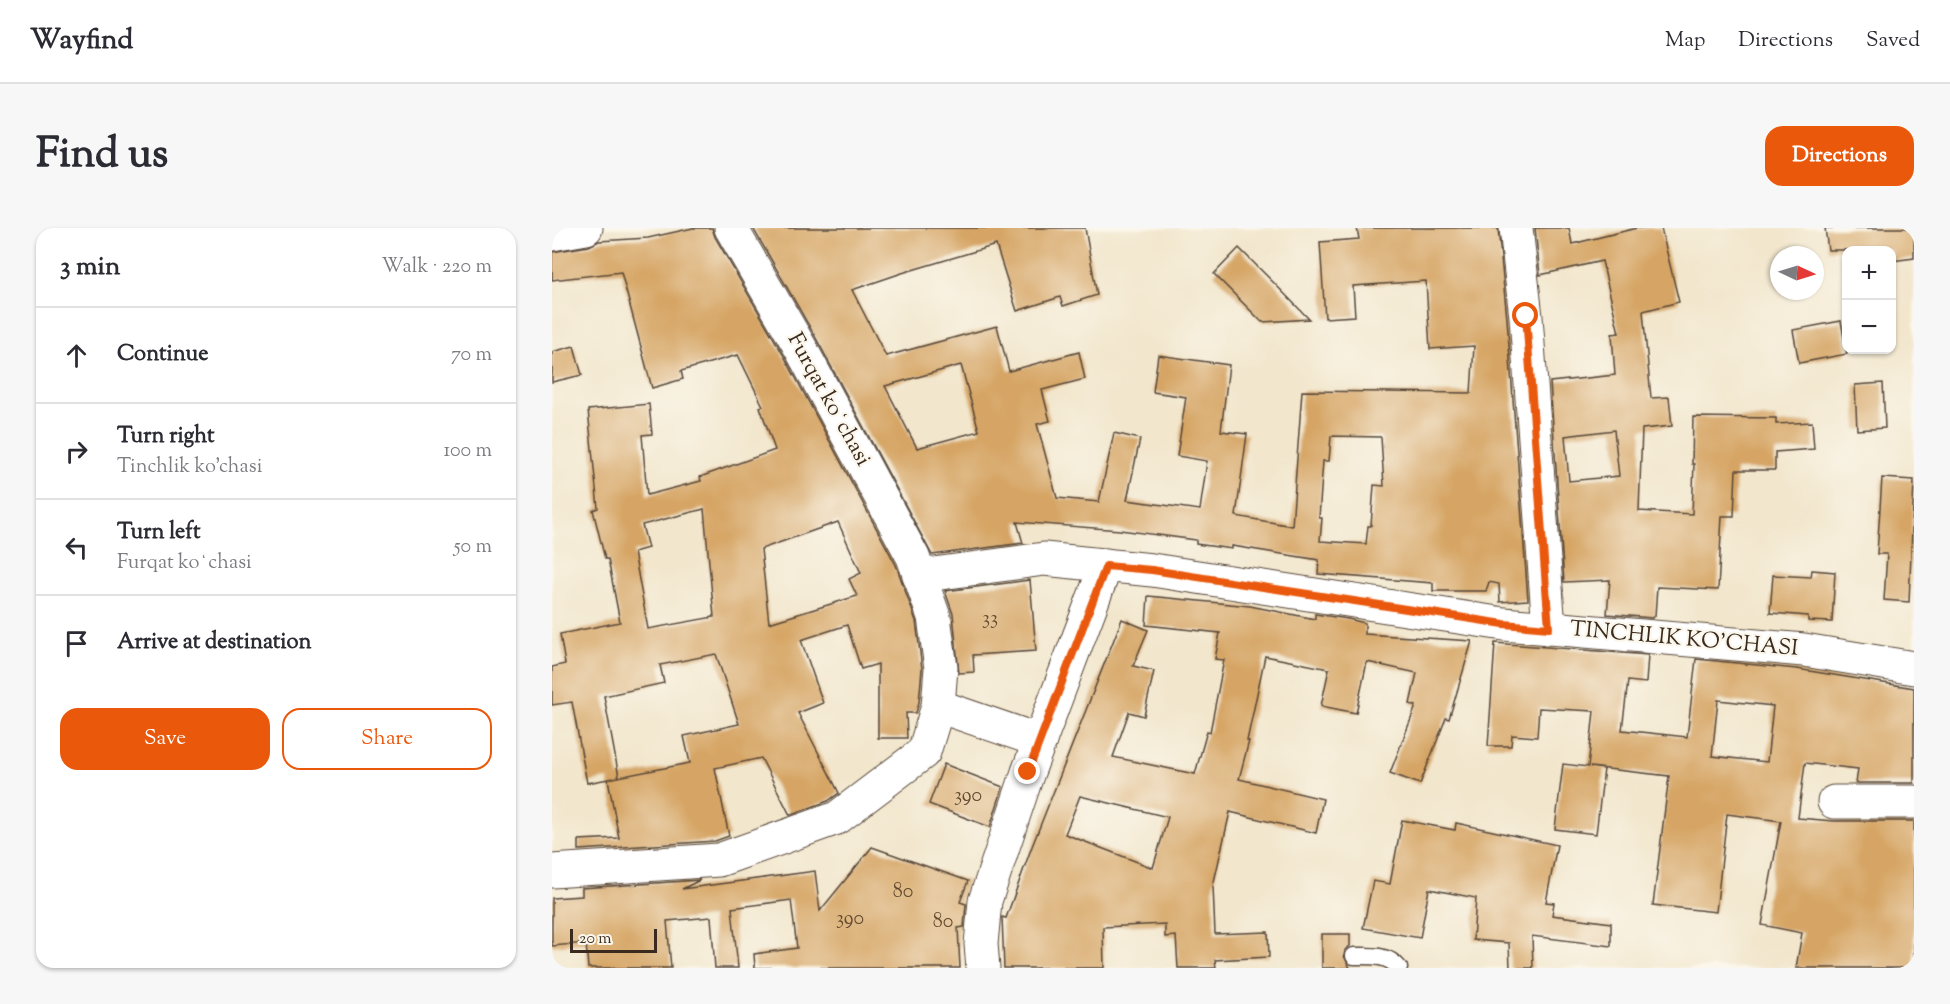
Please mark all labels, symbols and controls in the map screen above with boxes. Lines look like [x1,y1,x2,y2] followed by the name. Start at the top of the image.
[30,21,133,61] text: Wayfind
[1665,26,1705,56] text: Map
[1738,26,1833,56] text: Directions
[1866,26,1920,56] text: Saved
[36,126,168,186] text: Find us
[1765,126,1914,186] button: Directions
[1770,246,1824,300] north arrow
[1842,246,1896,354] map controls
[1842,246,1896,300] button: +
[60,249,120,286] text: 3 min
[381,253,492,282] text: Walk · 220 m
[1842,300,1896,354] button: −
[1512,302,1538,328] route start
[778,327,878,473] street label: Furqat koʻchasi
[60,339,93,372] icon: ahead
[117,339,208,371] text: Continue
[451,341,492,370] text: 70 m
[117,421,214,453] text: Turn right
[60,435,93,468] icon: right
[443,437,492,466] text: 100 m
[117,453,262,482] text: Tinchlik ko'chasi
[117,517,200,549] text: Turn left
[60,531,93,564] icon: left
[454,533,492,562] text: 50 m
[117,549,252,578] text: Furqat koʻchasi
[982,605,998,634] house number: 33
[1569,614,1799,666] street label: TINCHLIK KO'CHASI
[60,627,93,660] icon: arrive
[117,627,312,659] text: Arrive at destination
[60,708,270,770] button: Save
[282,708,492,770] button: Share
[1014,758,1040,784] route end
[954,782,982,811] house number: 390
[893,878,913,907] house number: 80
[836,905,864,934] house number: 390
[933,908,953,937] house number: 80
[570,926,657,954] scale bar
[579,928,612,951] text: 20 m

